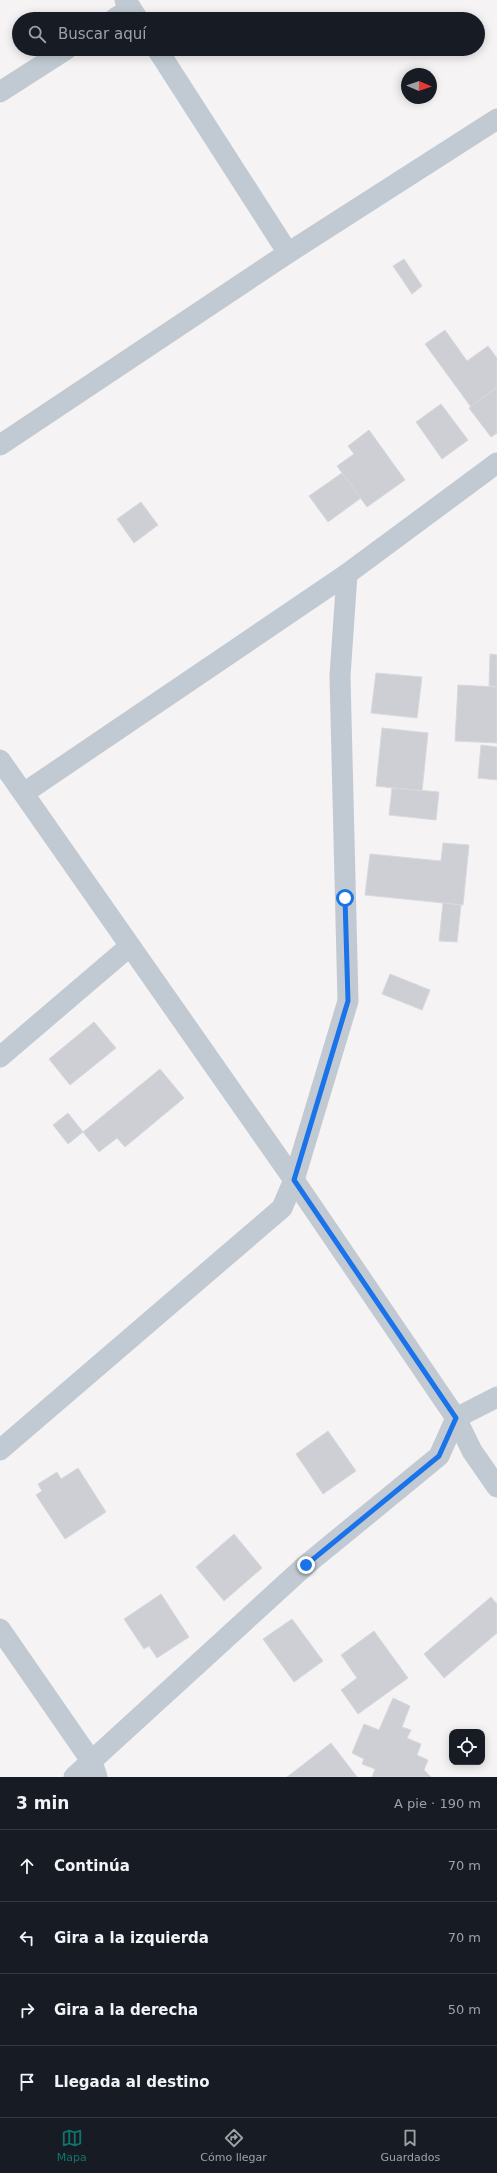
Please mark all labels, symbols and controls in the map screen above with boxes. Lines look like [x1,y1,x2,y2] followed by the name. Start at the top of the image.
[12,12,485,56] search box
[26,23,48,45] icon: search
[58,25,146,43] text: Buscar aquí
[401,68,437,104] north arrow
[336,889,354,907] route start
[297,1556,315,1574] route end
[449,1729,485,1765] map controls
[449,1729,485,1765] button: locate
[16,1793,69,1813] text: 3 min
[394,1796,481,1811] text: A pie · 190 m
[16,1855,38,1877] icon: ahead
[54,1857,130,1875] text: Continúa
[448,1858,481,1873] text: 70 m
[16,1927,38,1949] icon: left
[54,1929,209,1947] text: Gira a la izquierda
[448,1930,481,1945] text: 70 m
[16,1999,38,2021] icon: right
[54,2001,198,2019] text: Gira a la derecha
[448,2002,481,2017] text: 50 m
[16,2071,38,2093] icon: arrive
[54,2073,209,2091] text: Llegada al destino
[57,2127,87,2164] tab: Mapa
[200,2127,267,2164] tab: Cómo llegar
[380,2127,440,2164] tab: Guardados

